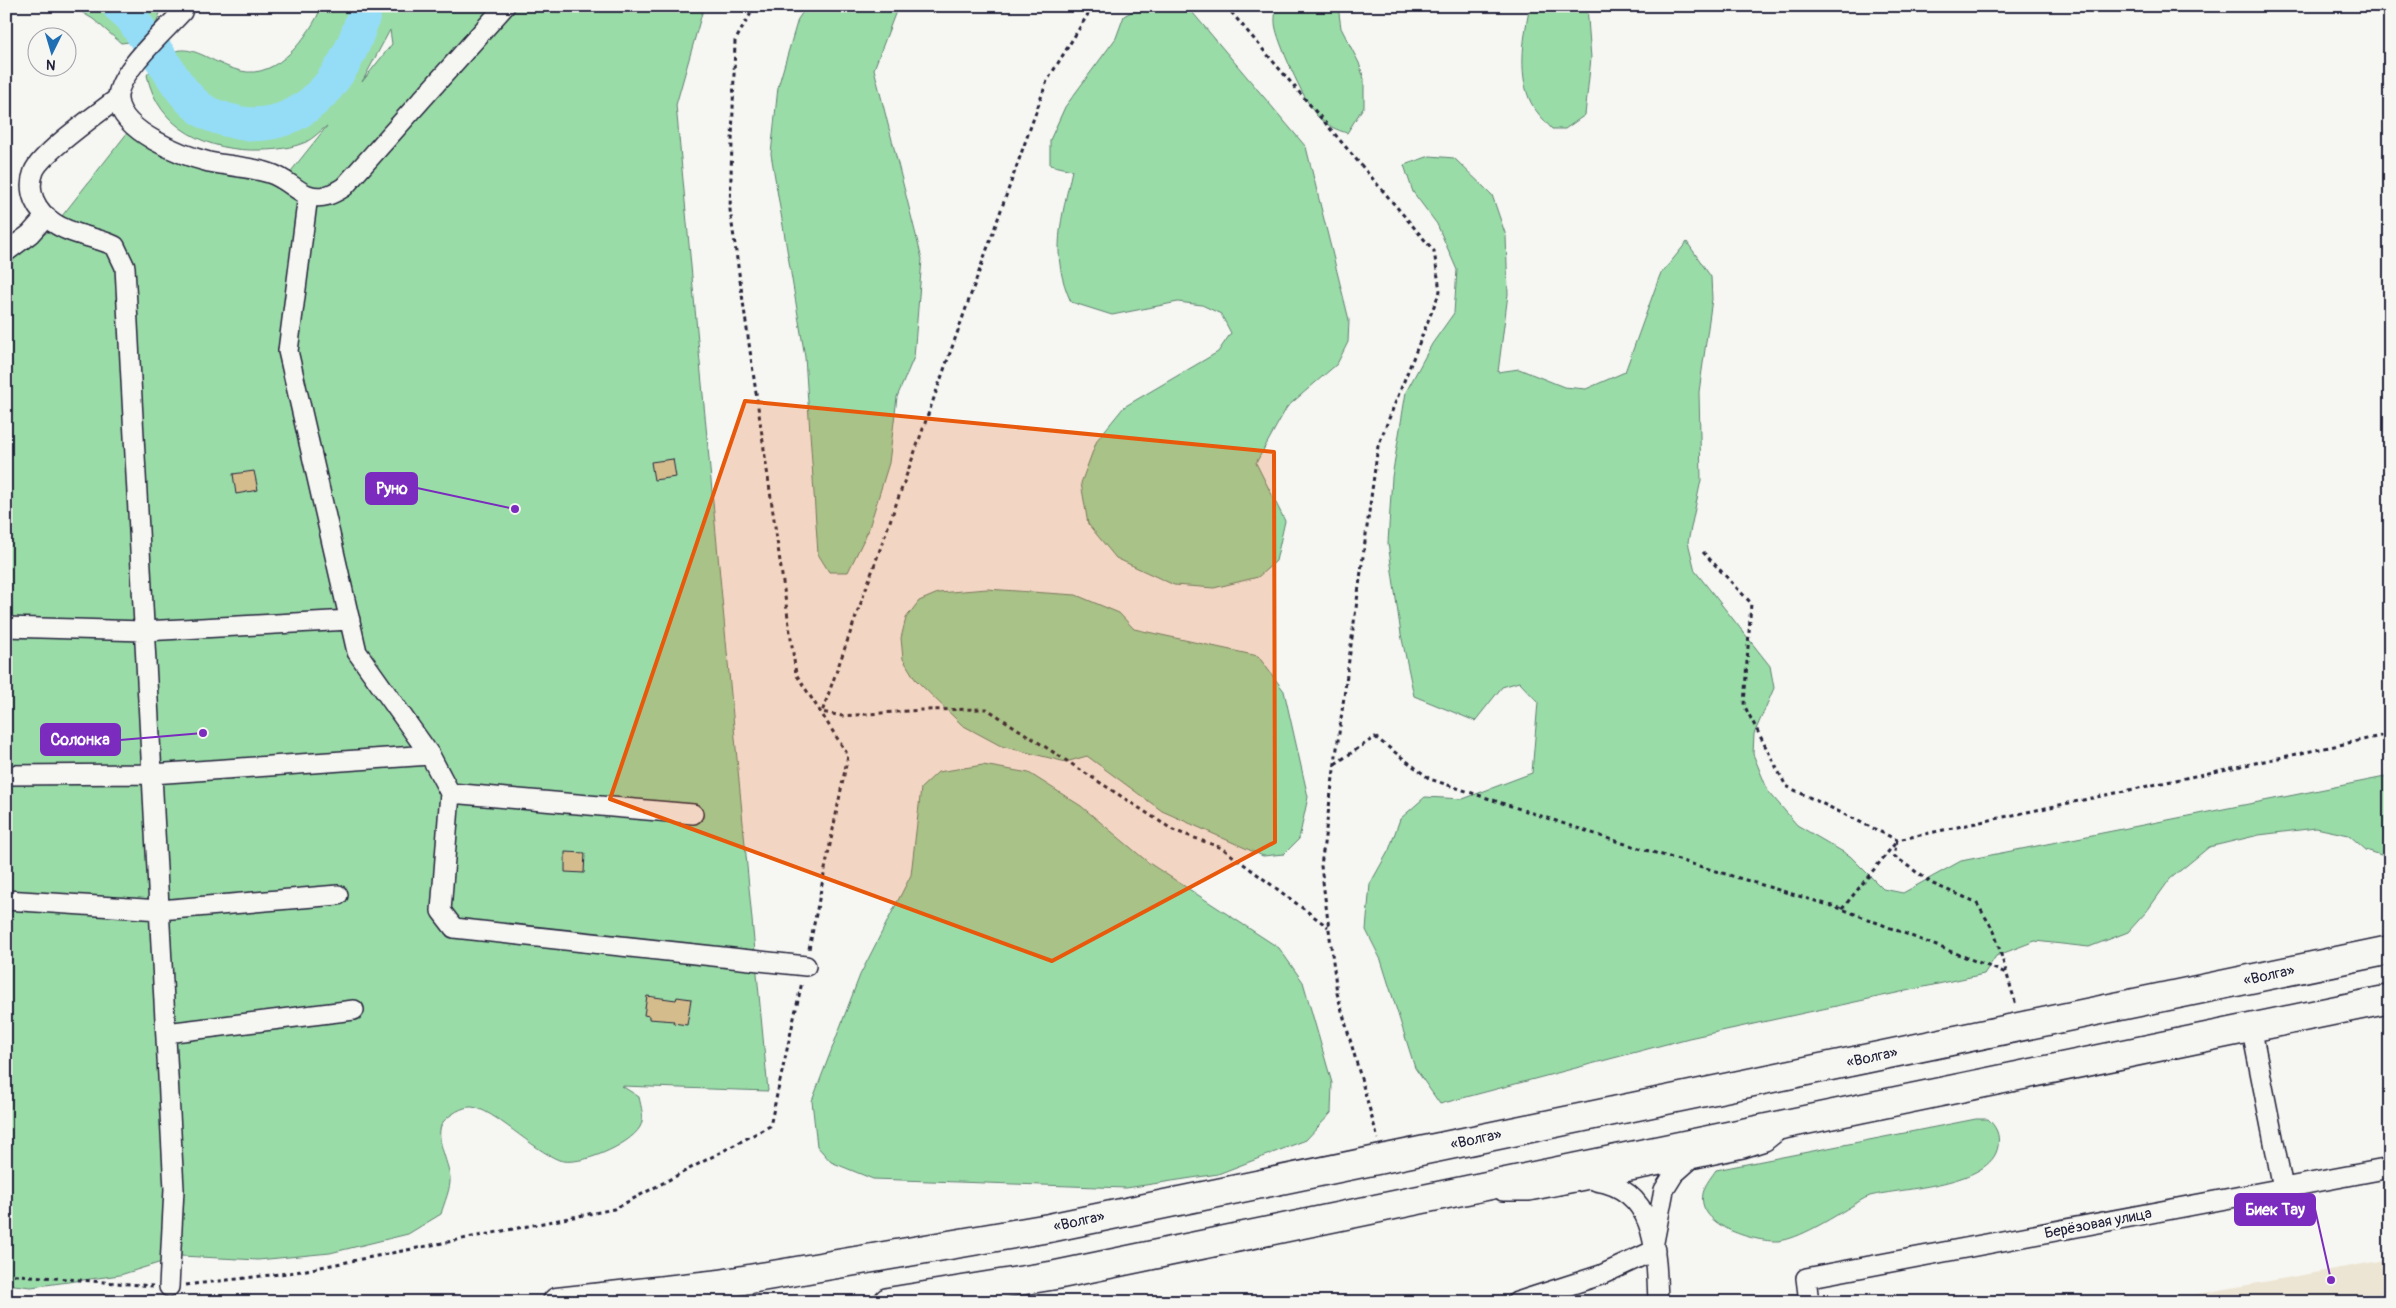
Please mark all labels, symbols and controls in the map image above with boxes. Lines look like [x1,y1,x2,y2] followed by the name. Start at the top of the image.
[28,28,78,78] north arrow
[45,56,56,73] text: N
[366,473,417,504] callout: Руно
[376,479,408,499] text: Руно
[41,724,120,755] callout: Солонка
[50,730,110,750] text: Солонка
[2242,961,2297,990] street label: «Волга»
[1845,1043,1900,1072] street label: «Волга»
[1449,1125,1504,1154] street label: «Волга»
[2235,1194,2315,1225] callout: Биек Тау
[2245,1200,2305,1220] text: Биек Тау
[2043,1204,2153,1243] street label: Берёзовая улица
[1052,1207,1107,1236] street label: «Волга»

